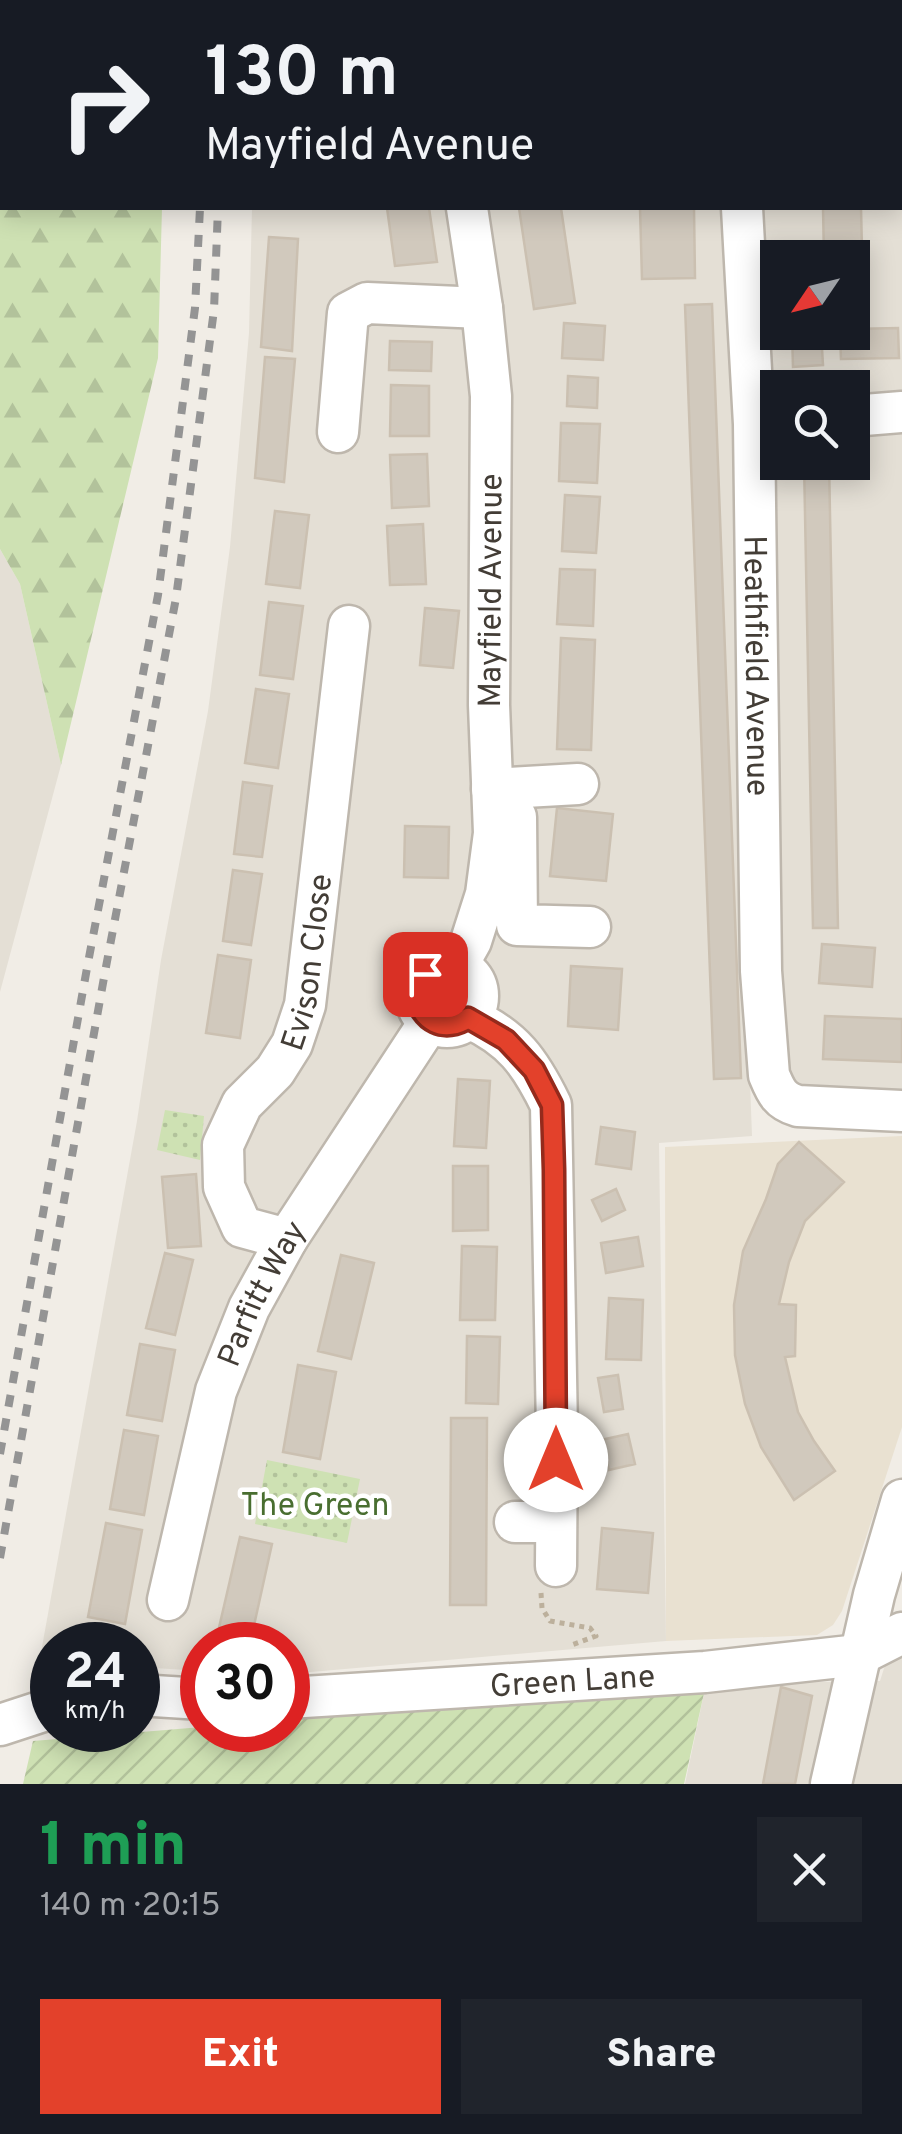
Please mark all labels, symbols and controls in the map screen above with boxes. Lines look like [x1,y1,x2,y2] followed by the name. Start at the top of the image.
[205,32,399,121] text: 130 m
[40,40,170,170] icon: right
[205,119,534,176] text: Mayfield Avenue
[760,240,870,350] north arrow
[760,240,870,480] map controls
[760,370,870,480] button: search
[472,473,513,708] street label: Mayfield Avenue
[732,535,776,796] street label: Heathfield Avenue
[274,872,343,1056] street label: Evison Close
[383,932,468,1017] pin
[398,947,453,1002] icon: arrive
[211,1214,317,1373] street label: Parfitt Way
[504,1408,608,1512] position arrow
[241,1487,389,1527] park label: The Green
[180,1622,310,1752] speed limit sign: 30
[64,1643,126,1706] text: 24
[489,1658,656,1708] street label: Green Lane
[65,1696,125,1728] text: km/h
[40,1811,187,1887] text: 1 min
[757,1817,862,1922] button: close
[40,1887,221,1927] text: 140 m · 20:15
[40,1999,441,2114] button: Exit
[461,1999,862,2114] button: Share

